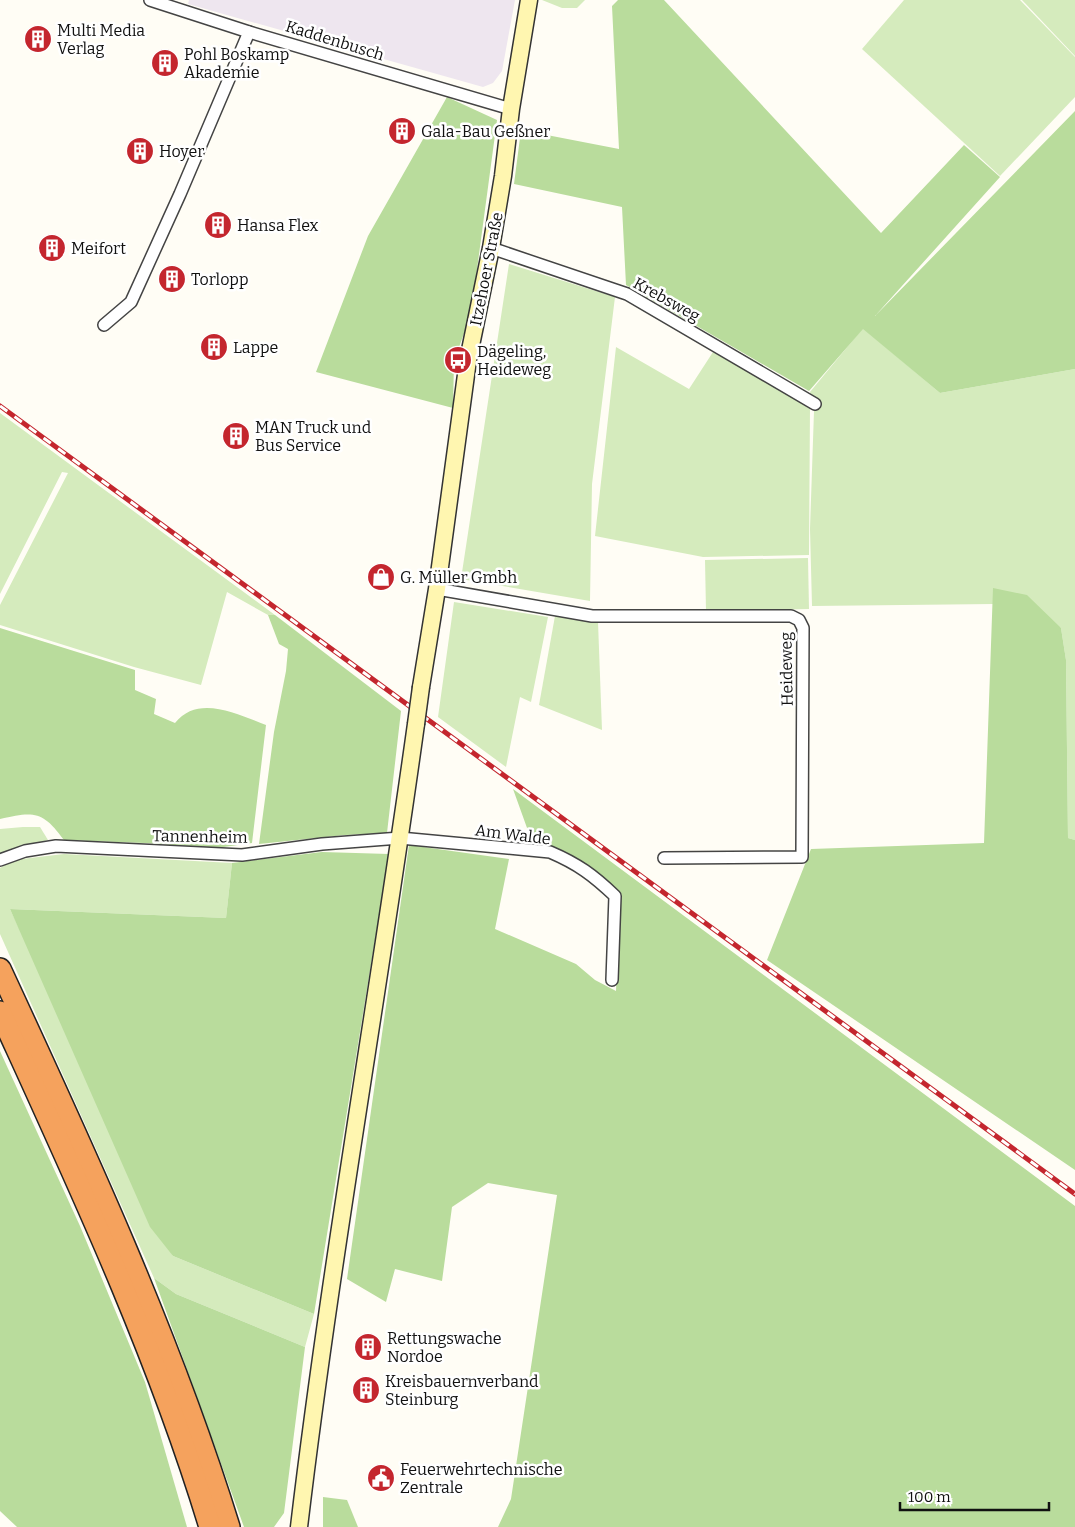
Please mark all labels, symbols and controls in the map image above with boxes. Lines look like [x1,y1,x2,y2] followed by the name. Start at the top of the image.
[283,16,386,64] street label: Kaddenbusch
[57,21,145,58] place label: Multi Media Verlag
[23,24,53,54] building icon: Multi Media Verlag
[184,45,289,82] place label: Pohl Boskamp Akademie
[150,48,180,78] building icon: Pohl Boskamp Akademie
[387,116,417,146] building icon: Gala-Bau Geßner
[421,122,550,141] place label: Gala-Bau Geßner
[125,136,155,166] building icon: Hoyer
[159,142,204,161] place label: Hoyer
[203,210,233,240] building icon: Hansa Flex
[466,211,507,328] street label: Itzehoer Straße
[237,216,319,235] place label: Hansa Flex
[37,233,67,263] building icon: Meifort
[71,239,126,258] place label: Meifort
[157,264,187,294] building icon: Torlopp
[191,270,248,289] place label: Torlopp
[630,273,703,326] street label: Krebsweg
[199,332,229,362] building icon: Lappe
[233,338,278,357] place label: Lappe
[477,342,551,379] place label: Dägeling, Heideweg
[443,345,473,375] bus stop icon: Dägeling, Heideweg
[255,418,372,455] place label: MAN Truck und Bus Service
[221,421,251,451] building icon: MAN Truck und Bus Service
[366,562,396,592] shop icon: G. Müller Gmbh
[400,568,517,587] place label: G. Müller Gmbh
[776,632,797,706] street label: Heideweg
[474,820,552,849] street label: Am Walde
[152,826,248,847] street label: Tannenheim
[387,1329,502,1366] place label: Rettungswache Nordoe
[353,1332,383,1362] building icon: Rettungswache Nordoe
[385,1372,539,1409] place label: Kreisbauernverband Steinburg
[351,1375,381,1405] building icon: Kreisbauernverband Steinburg
[400,1460,563,1497] place label: Feuerwehrtechnische Zentrale
[366,1463,396,1493] public building icon: Feuerwehrtechnische Zentrale
[900,1480,1049,1512] scale bar
[908,1488,951,1506] text: 100 m

